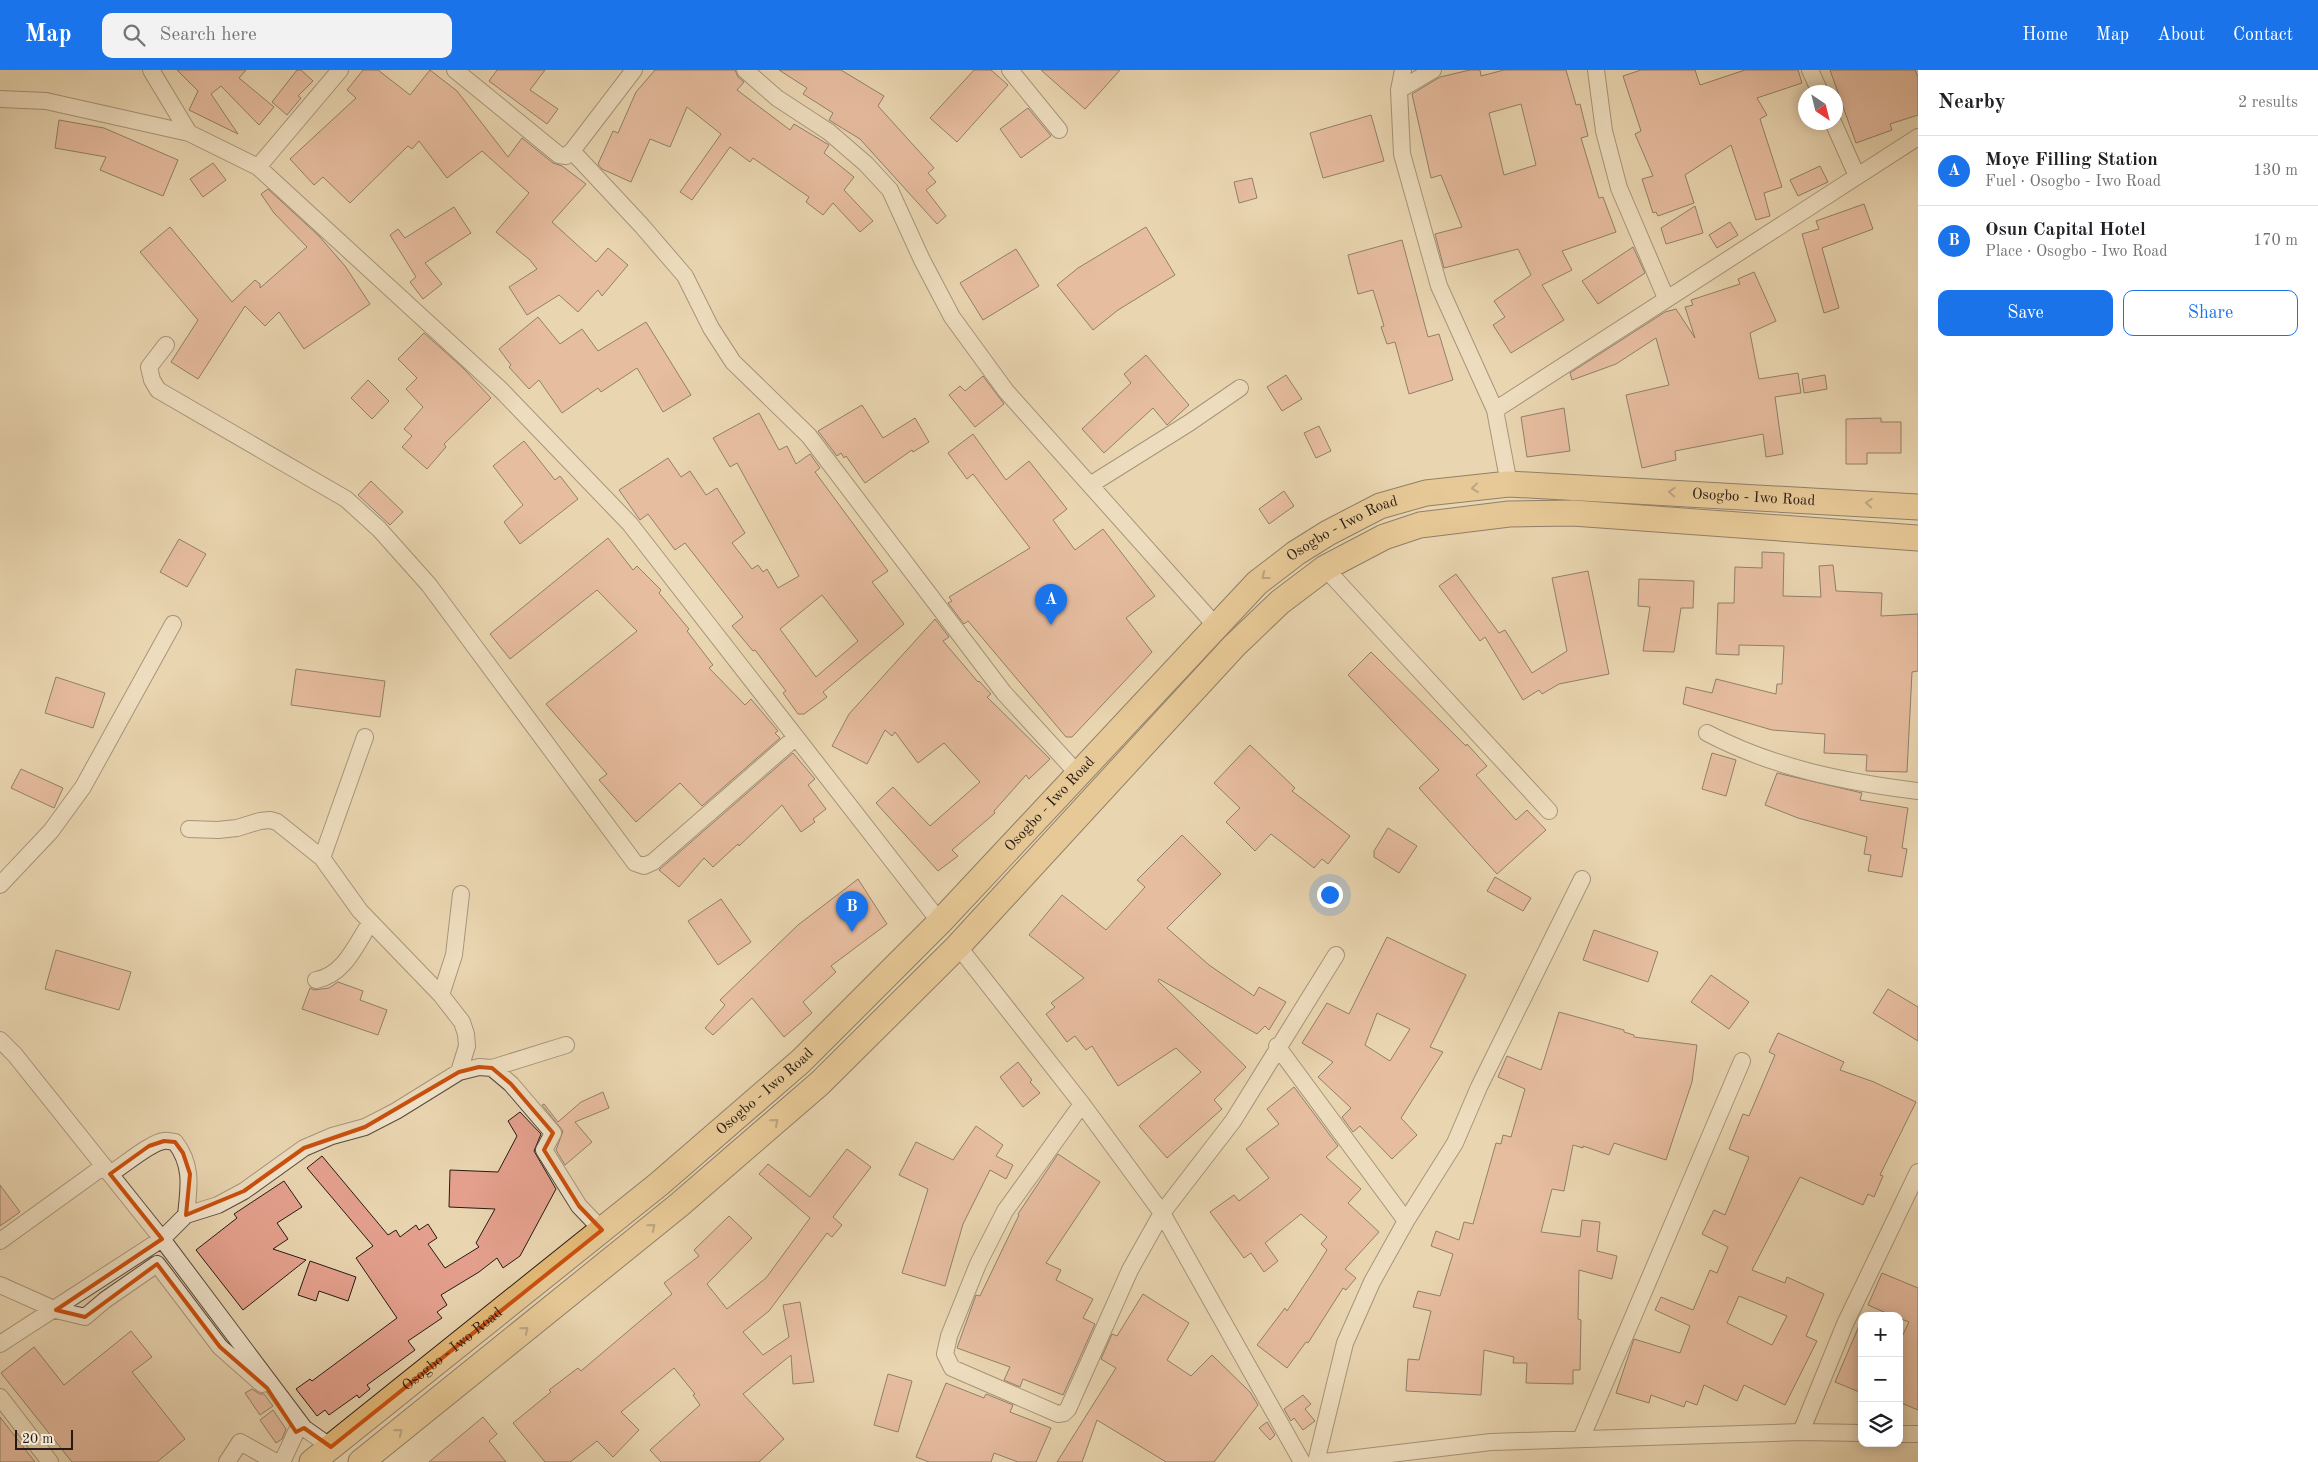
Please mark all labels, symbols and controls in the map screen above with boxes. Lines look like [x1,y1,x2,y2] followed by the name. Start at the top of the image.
[102,13,452,58] search box
[120,21,148,49] icon: search
[25,23,72,47] text: Map
[160,26,257,45] text: Search here
[2022,26,2068,44] text: Home
[2096,26,2129,44] text: Map
[2157,26,2205,44] text: About
[2233,26,2293,44] text: Contact
[1798,85,1843,130] north arrow
[1938,92,2006,113] text: Nearby
[2238,95,2298,111] text: 2 results
[1985,151,2158,170] text: Moye Filling Station
[1948,163,1960,179] text: A
[2253,163,2298,179] text: 130 m
[1985,174,2161,190] text: Fuel · Osogbo - Iwo Road
[1985,221,2146,240] text: Osun Capital Hotel
[1948,233,1960,249] text: B
[2253,233,2298,249] text: 170 m
[1985,244,2168,260] text: Place · Osogbo - Iwo Road
[1938,290,2113,336] button: Save
[2123,290,2298,336] button: Share
[1471,482,1479,493] one-way arrow
[1668,487,1676,498] one-way arrow
[1691,487,1816,509] street label: Osogbo - Iwo Road
[1284,494,1400,565] street label: Osogbo - Iwo Road
[1865,498,1873,509] one-way arrow
[1262,571,1271,579] one-way arrow
[1035,584,1067,625] pin: A
[1002,754,1098,855] street label: Osogbo - Iwo Road
[1317,882,1343,908] your location
[836,891,868,932] pin: B
[713,1045,817,1138] street label: Osogbo - Iwo Road
[770,1118,779,1127] one-way arrow
[646,1224,655,1233] one-way arrow
[400,1305,506,1394] street label: Osogbo - Iwo Road
[1858,1312,1903,1447] map controls
[1858,1312,1903,1357] button: +
[520,1326,529,1335] one-way arrow
[1858,1357,1903,1402] button: −
[1858,1402,1903,1447] button: layers
[15,1427,72,1450] scale bar
[393,1429,402,1437] one-way arrow
[22,1432,53,1446] text: 20 m

